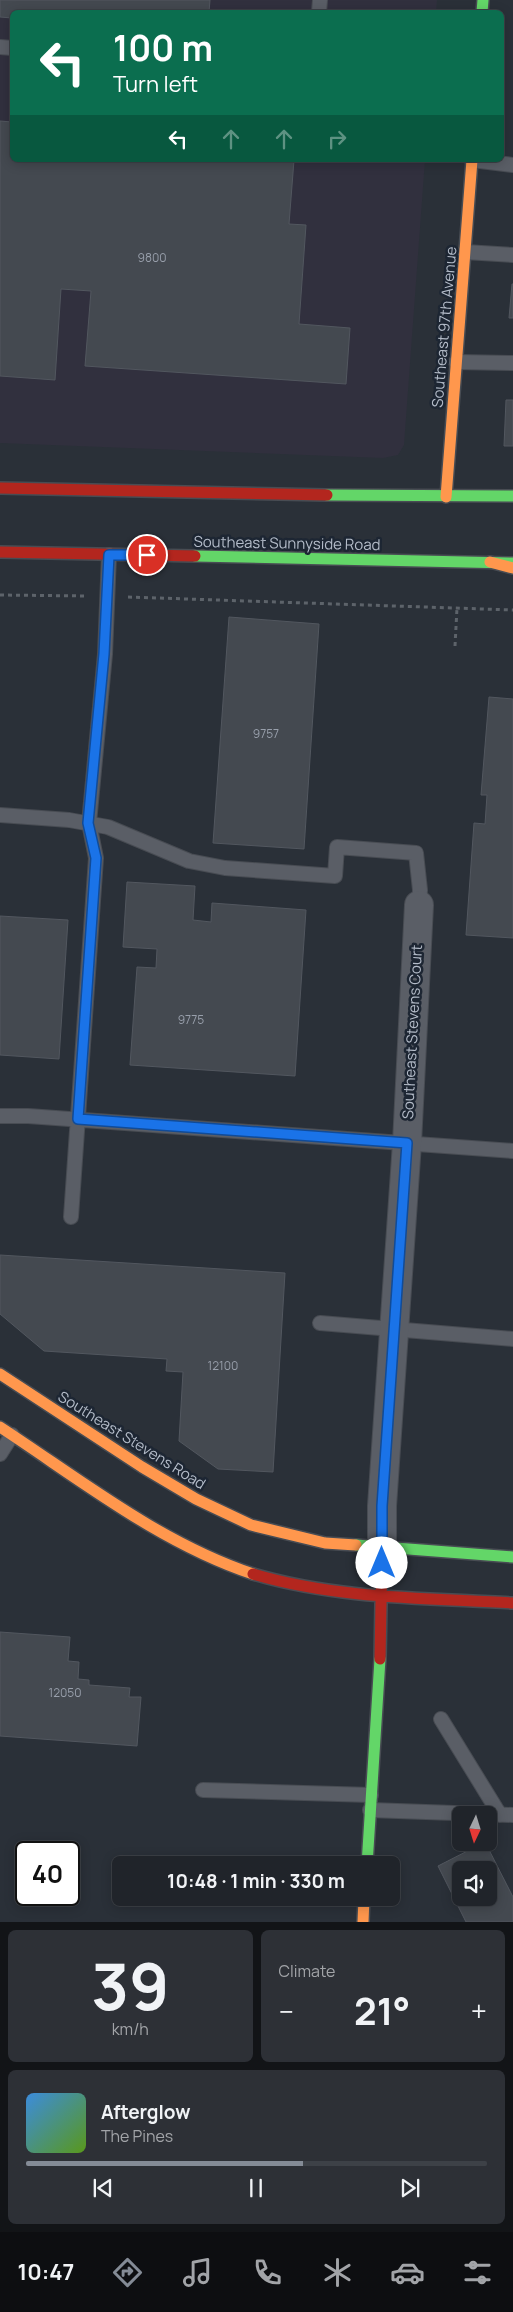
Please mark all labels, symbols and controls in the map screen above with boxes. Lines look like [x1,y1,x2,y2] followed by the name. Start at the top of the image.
[113,24,213,72] text: 100 m
[30,30,95,95] icon: left
[113,69,198,99] text: Turn left
[164,125,192,153] icon: left
[217,125,245,153] icon: ahead
[270,125,298,153] icon: ahead
[323,125,351,153] icon: right
[426,245,462,408] street label: Southeast 97th Avenue
[137,249,167,266] house number: 9800
[193,531,381,555] street label: Southeast Sunnyside Road
[126,534,168,576] pin
[133,541,161,569] icon: arrive
[253,725,279,742] house number: 9757
[397,944,427,1120] street label: Southeast Stevens Court
[178,1011,204,1028] house number: 9775
[208,1357,238,1374] house number: 12100
[54,1386,210,1494] street label: Southeast Stevens Road
[355,1536,407,1588] position arrow
[48,1684,82,1701] house number: 12050
[452,1806,498,1851] north arrow
[452,1806,497,1906] map controls
[15,1841,80,1906] speed limit sign: 40
[452,1861,497,1906] button: sound
[167,1868,345,1894] text: 10:48 · 1 min · 330 m
[91,1941,169,2030] text: 39
[279,1960,335,1982] text: Climate
[354,1984,410,2036] text: 21°
[279,1992,294,2030] text: −
[471,1992,487,2030] text: +
[112,2018,149,2040] text: km/h
[101,2099,190,2125] text: Afterglow
[101,2125,173,2147] text: The Pines
[89,2174,117,2202] icon: previous
[242,2174,270,2202] icon: pause
[396,2174,424,2202] icon: next
[110,2255,145,2290] icon: directions
[180,2255,215,2290] icon: music
[250,2255,285,2290] icon: phone
[320,2255,355,2290] icon: climate
[390,2255,425,2290] icon: car
[460,2255,495,2290] icon: filters
[18,2257,74,2287] text: 10:47

